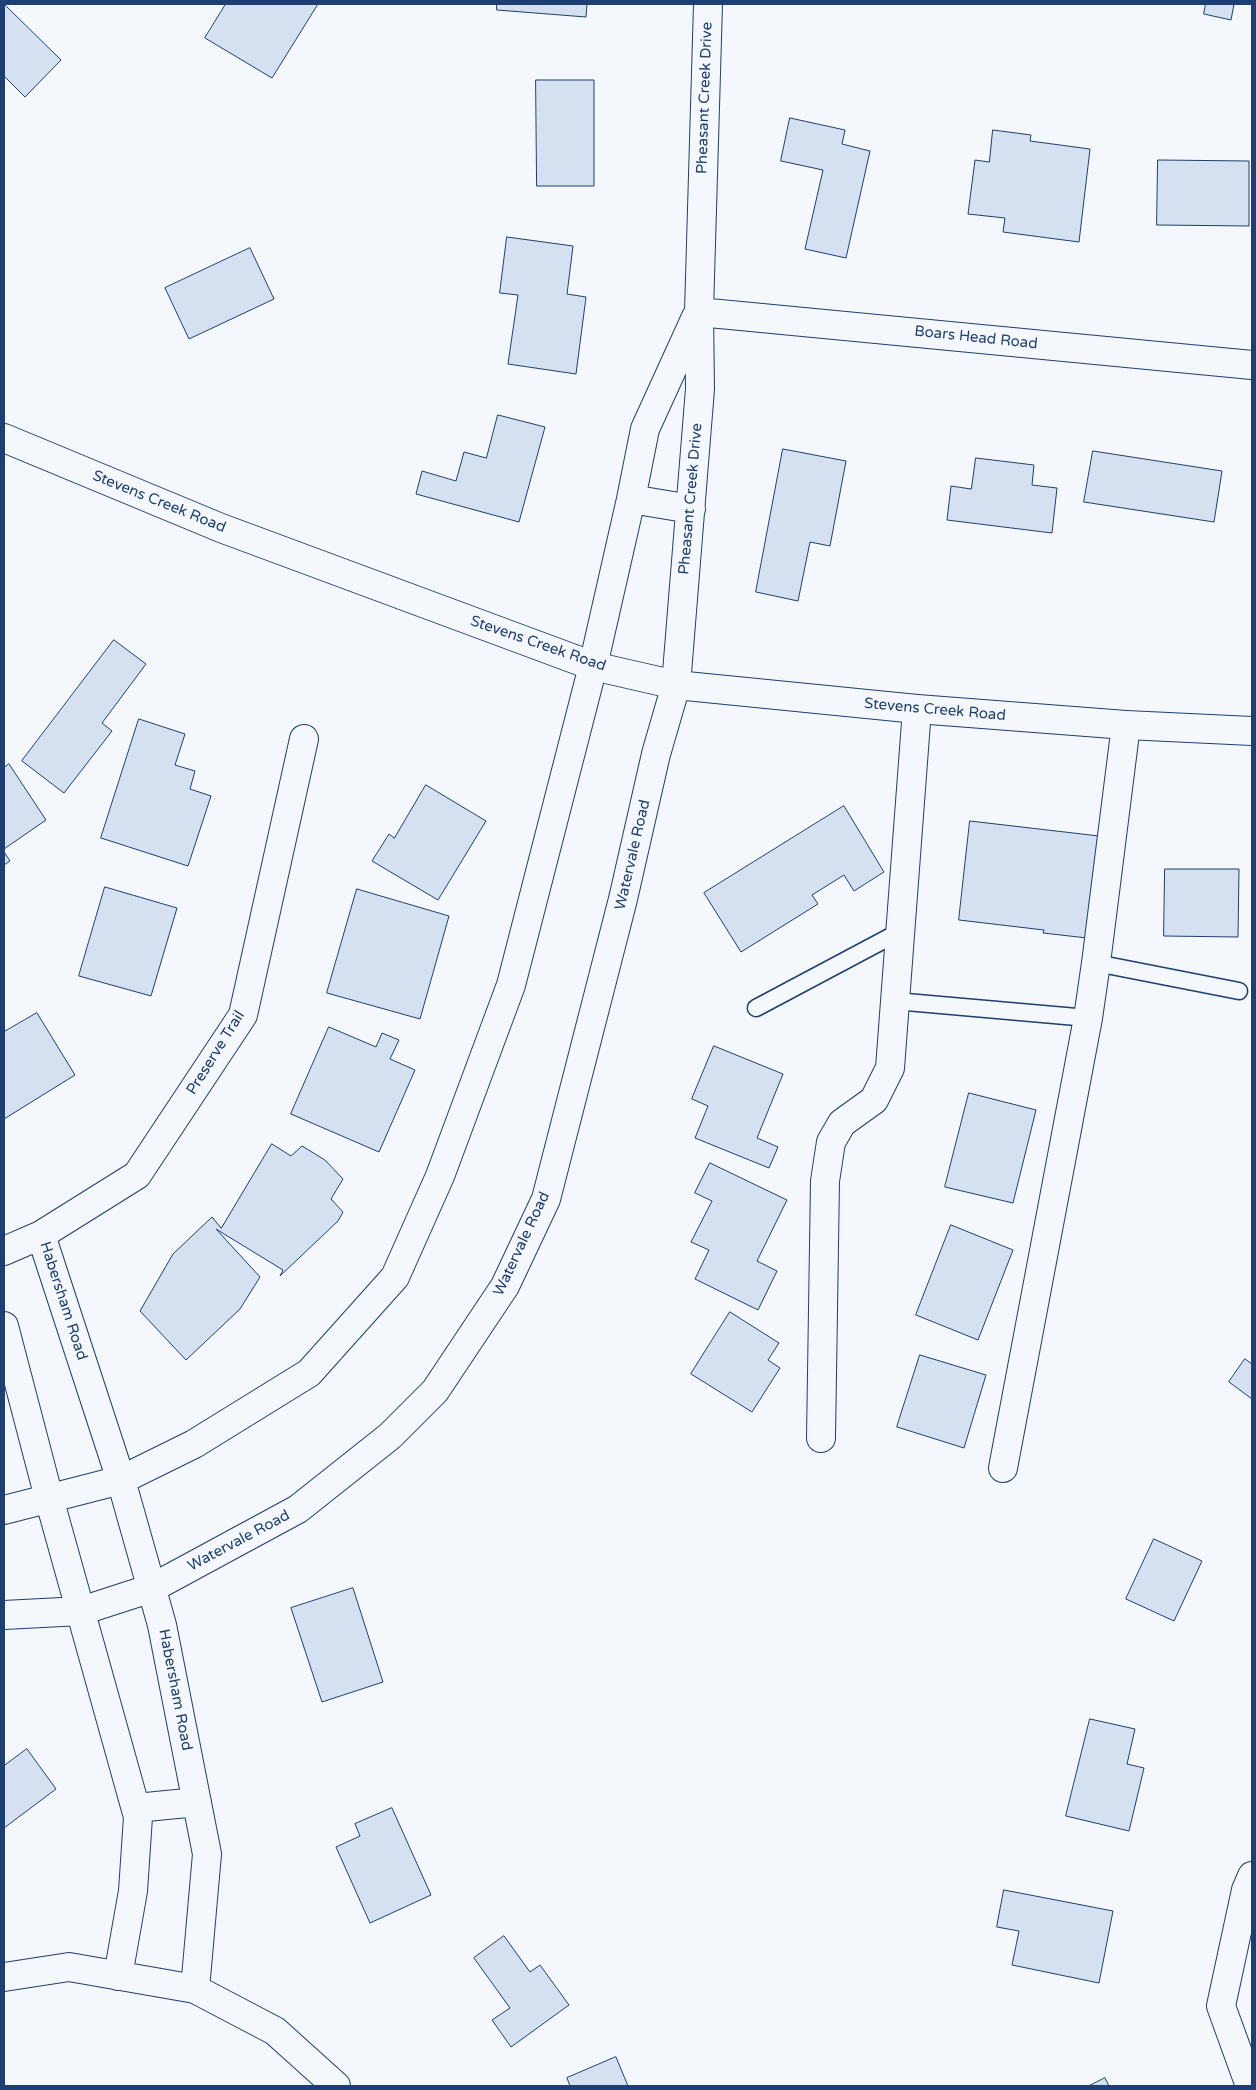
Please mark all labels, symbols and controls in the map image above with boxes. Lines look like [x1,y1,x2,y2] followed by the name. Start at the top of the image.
[693,22,717,174] street label: Pheasant Creek Drive
[913,323,1039,353] street label: Boars Head Road
[675,422,707,576] street label: Pheasant Creek Drive
[90,467,228,537] street label: Stevens Creek Road
[468,612,608,676] street label: Stevens Creek Road
[863,695,1007,725] street label: Stevens Creek Road
[612,798,654,912] street label: Watervale Road
[183,1008,249,1098] street label: Preserve Trail
[490,1189,554,1299] street label: Watervale Road
[35,1239,91,1363] street label: Habersham Road
[185,1507,293,1575] street label: Watervale Road
[154,1628,196,1752] street label: Habersham Road

